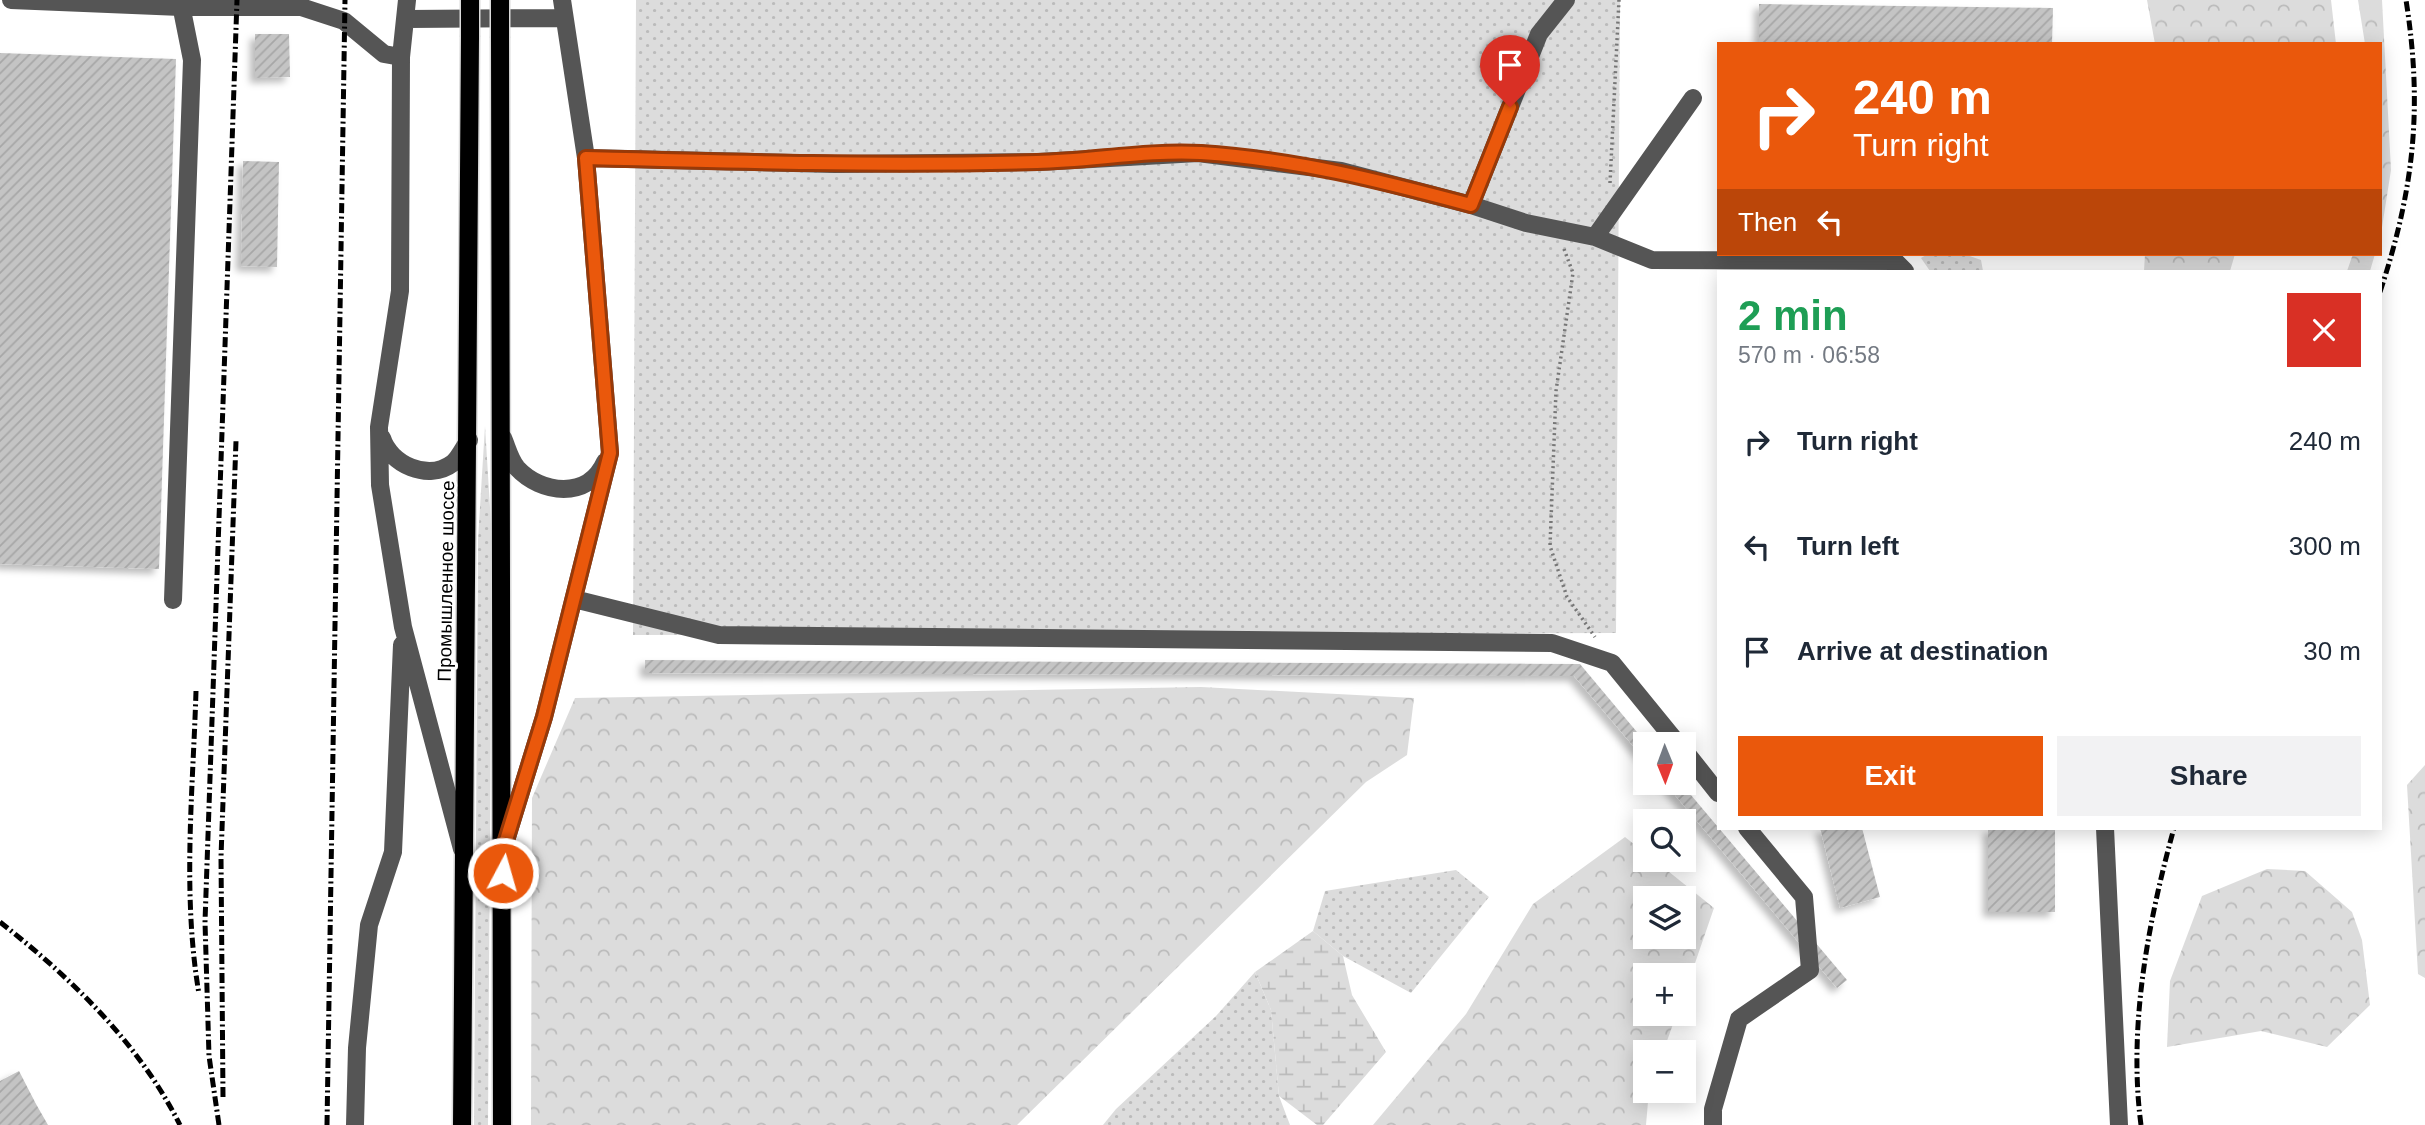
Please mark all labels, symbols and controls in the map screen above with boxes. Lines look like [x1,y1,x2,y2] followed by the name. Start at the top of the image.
[1480,35,1540,107] pin
[1491,46,1529,84] icon: arrive
[1738,70,1829,161] icon: right
[1853,70,1992,124] text: 240 m
[1853,127,1989,163] text: Turn right
[1811,203,1849,241] icon: left
[1738,207,1797,237] text: Then
[1738,292,1848,339] text: 2 min
[2287,293,2361,367] button: close
[1738,342,1880,368] text: 570 m · 06:58
[1738,423,1776,461] icon: right
[1797,426,1918,456] text: Turn right
[2289,426,2361,456] text: 240 m
[434,480,458,682] street label: Промышленное шоссе
[1738,528,1776,566] icon: left
[1797,531,1899,561] text: Turn left
[2289,531,2361,561] text: 300 m
[1738,633,1776,671] icon: arrive
[1797,636,2048,666] text: Arrive at destination
[2303,636,2361,666] text: 30 m
[1633,732,1696,794] north arrow
[1633,732,1696,1103] map controls
[1738,736,2043,816] button: Exit
[2057,736,2361,816] button: Share
[1633,809,1696,872] button: search
[466,836,540,910] position arrow
[1633,886,1696,949] button: layers
[1633,963,1696,1026] button: +
[1633,1040,1696,1103] button: −

